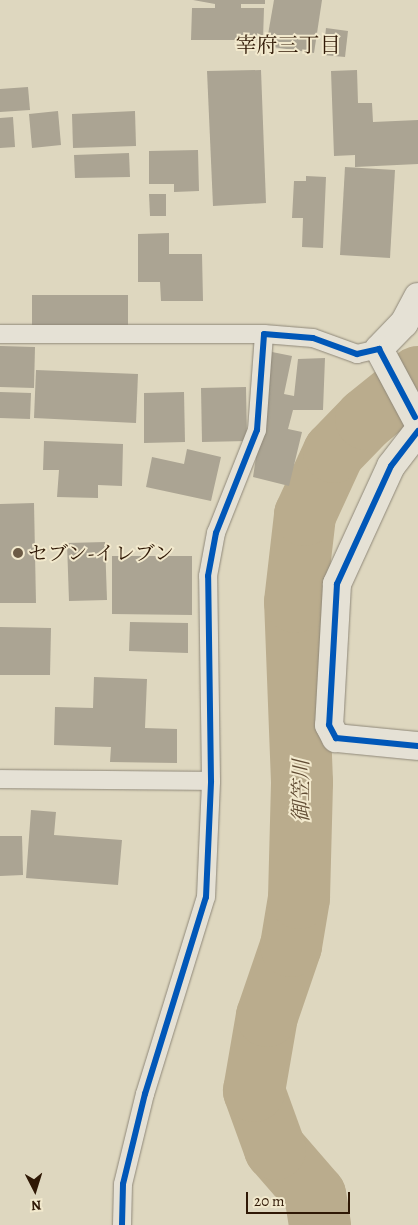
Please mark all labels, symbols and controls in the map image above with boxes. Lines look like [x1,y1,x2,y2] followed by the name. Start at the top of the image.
[236,32,340,58] district label: 宰府三丁目
[28,541,176,565] place label: セブン-イレブン
[12,547,24,559] marker: セブン-イレブン
[288,760,314,822] water label: 御笠川
[10,1165,60,1215] north arrow
[248,1182,352,1214] scale bar
[254,1191,285,1211] text: 20 m
[30,1196,42,1215] text: N

